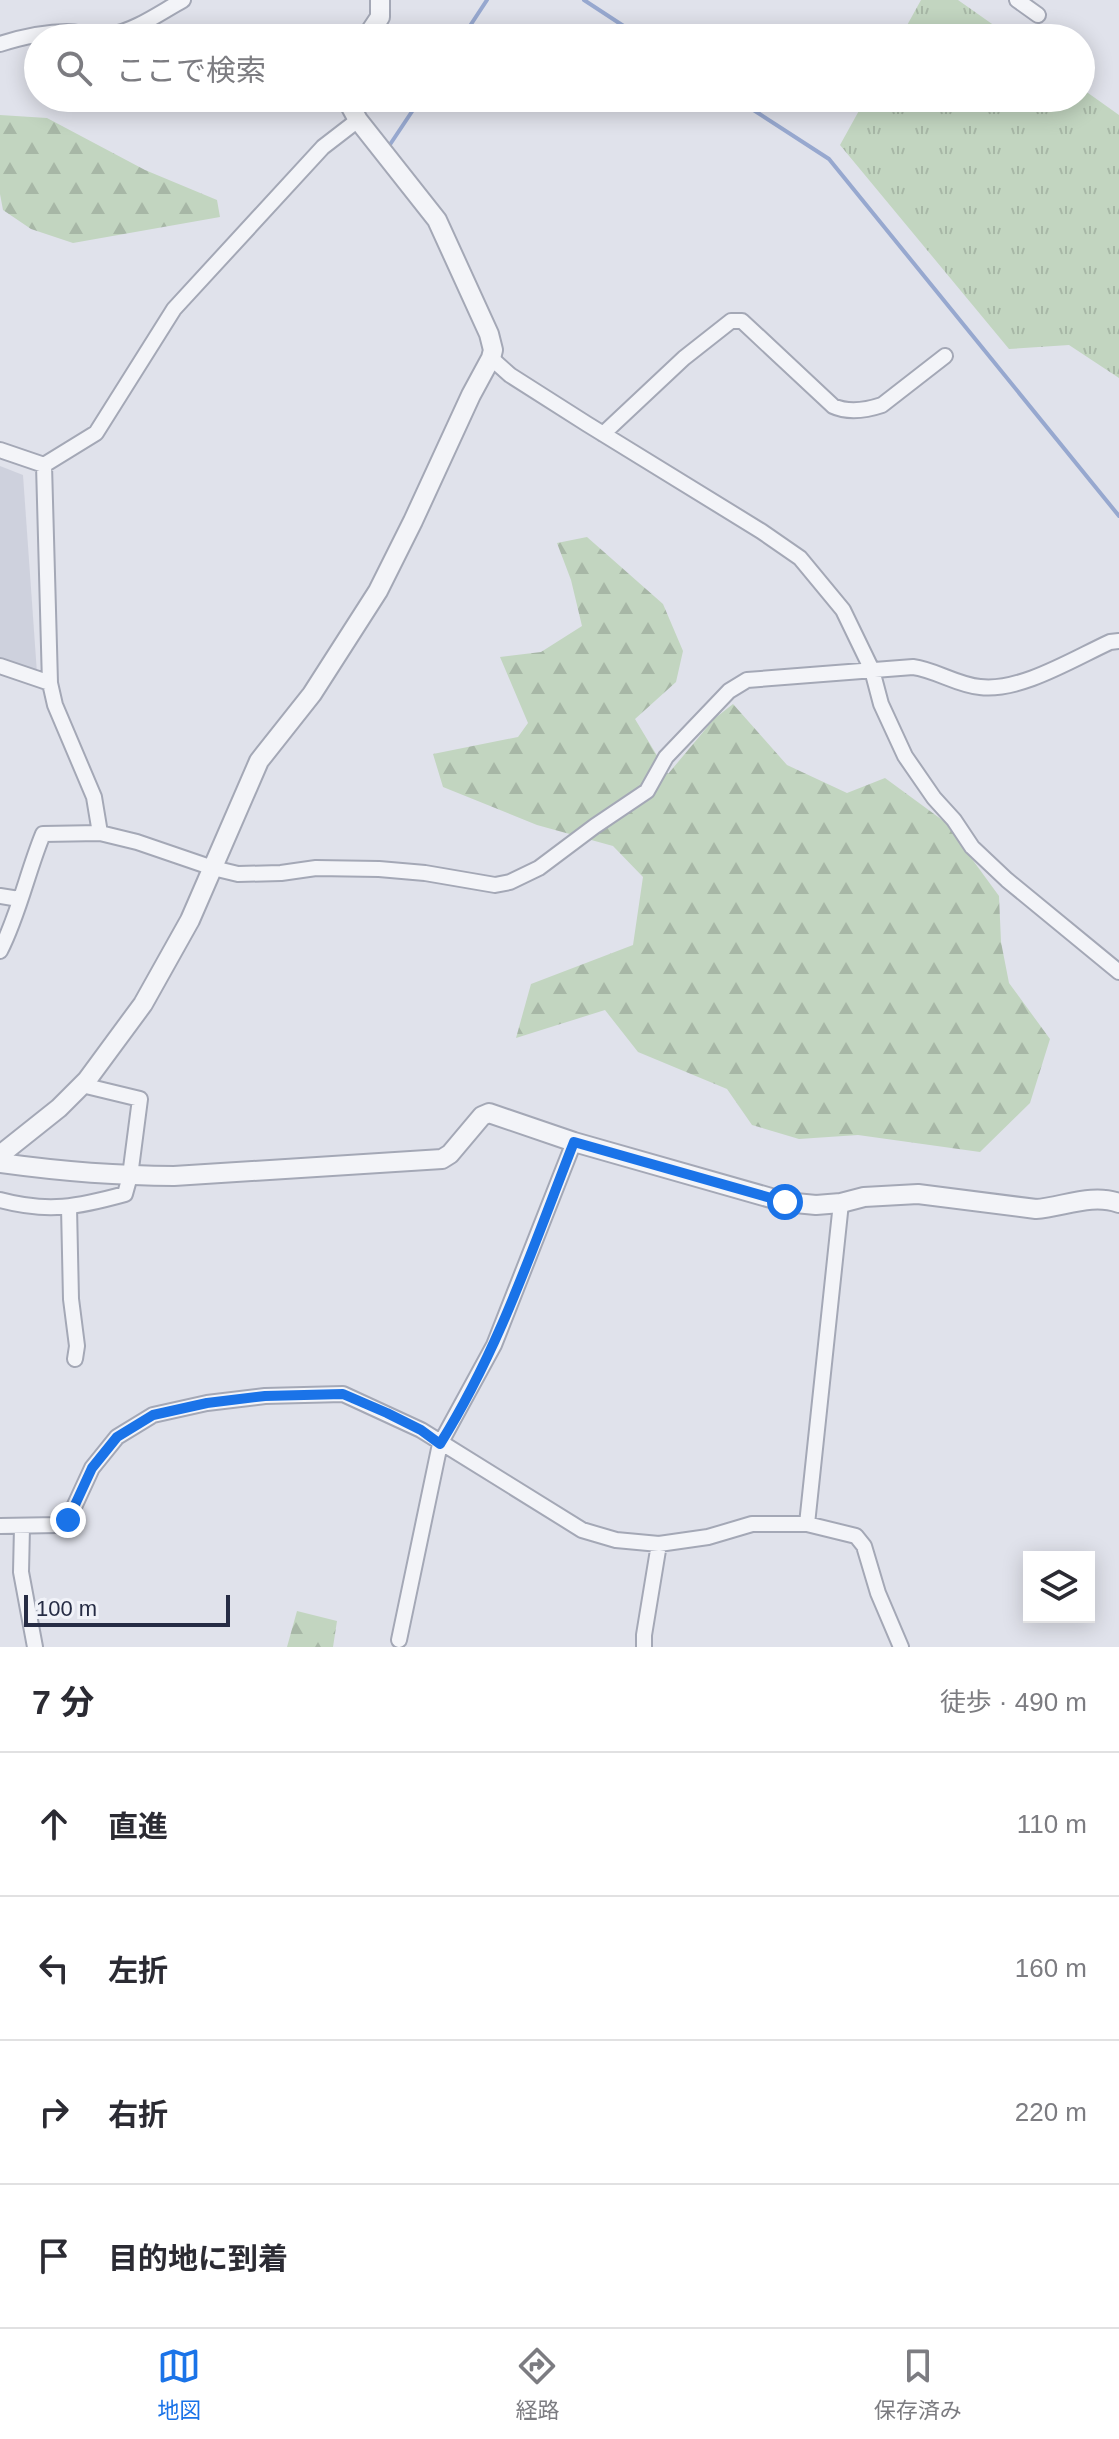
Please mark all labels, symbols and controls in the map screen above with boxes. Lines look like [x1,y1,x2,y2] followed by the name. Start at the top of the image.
[24,24,1095,112] search box
[52,46,96,90] icon: search
[116,54,266,87] text: ここで検索
[767,1184,803,1220] route start
[50,1502,86,1538] route end
[1023,1551,1095,1623] map controls
[1023,1551,1095,1623] button: layers
[24,1591,230,1627] scale bar
[36,1596,97,1621] text: 100 m
[32,1683,94,1721] text: 7 分
[940,1687,1087,1717] text: 徒歩 · 490 m
[32,1802,76,1846] icon: ahead
[1017,1809,1087,1839] text: 110 m
[108,1810,168,1843] text: 直進
[32,1946,76,1990] icon: left
[1015,1953,1087,1983] text: 160 m
[108,1954,168,1987] text: 左折
[32,2090,76,2134] icon: right
[1015,2097,1087,2127] text: 220 m
[108,2098,168,2131] text: 右折
[32,2234,76,2278] icon: arrive
[108,2242,288,2275] text: 目的地に到着
[157,2344,201,2424] tab: 地図
[515,2344,560,2424] tab: 経路
[874,2344,962,2424] tab: 保存済み

